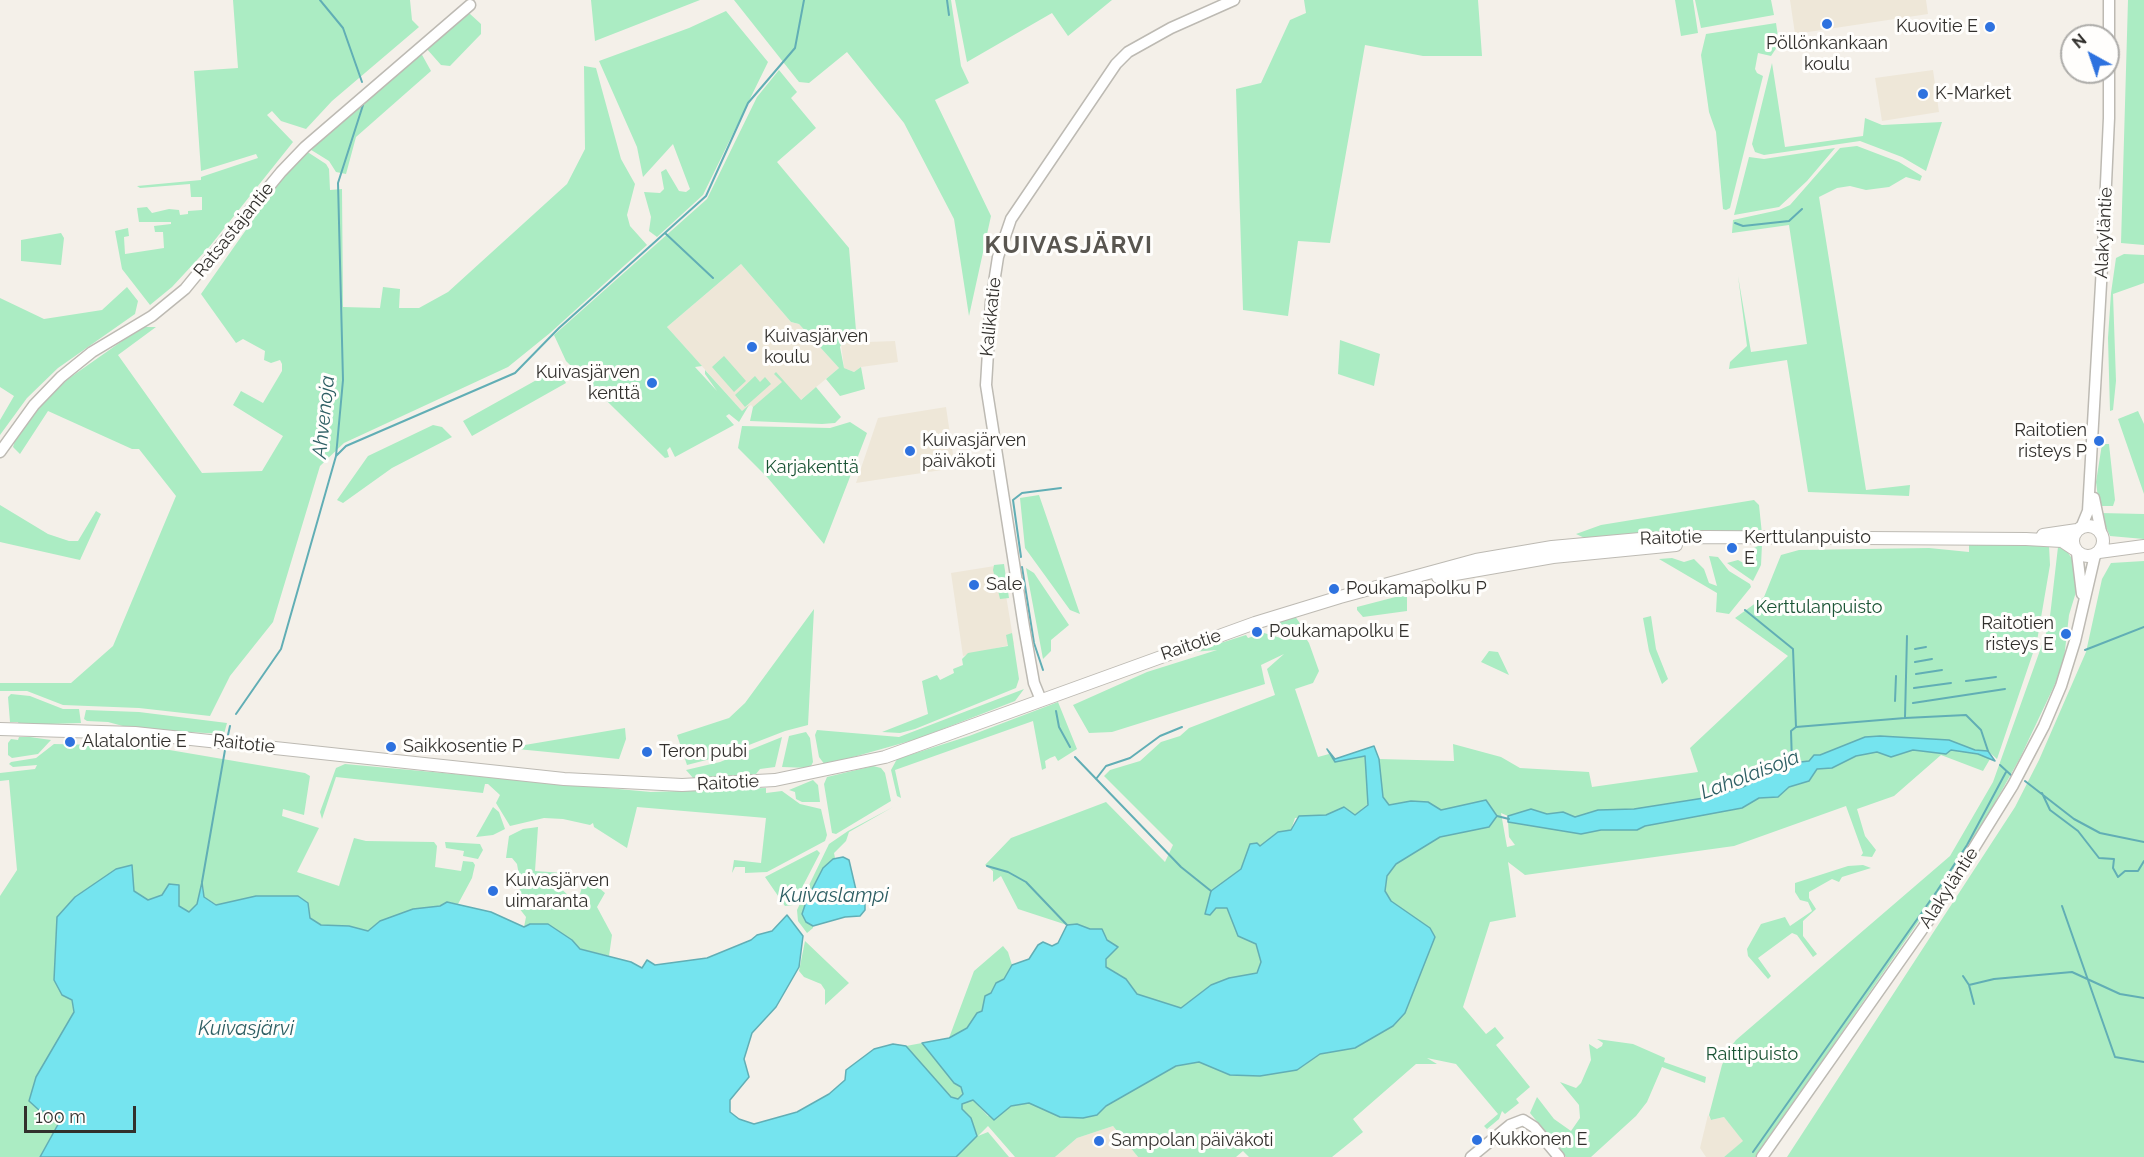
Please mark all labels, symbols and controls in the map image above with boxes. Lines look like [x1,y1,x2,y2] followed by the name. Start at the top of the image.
[1896,16,1978,38] place label: Kuovitie E
[1820,17,1834,31] marker: Pöllönkankaan koulu
[1983,20,1997,34] marker: Kuovitie E
[2060,24,2120,84] north arrow
[2069,30,2090,53] text: N
[1766,33,1888,76] place label: Pöllönkankaan koulu
[1935,83,2011,105] place label: K-Market
[1916,87,1930,101] marker: K-Market
[189,178,279,282] street label: Ratsastajantie
[2091,187,2117,279] street label: Alakyläntie
[985,232,1153,260] district label: KUIVASJÄRVI
[976,276,1006,358] street label: Kalikkatie
[764,326,868,368] place label: Kuivasjärven koulu
[745,340,759,354] marker: Kuivasjärven koulu
[536,362,640,404] place label: Kuivasjärven kenttä
[308,374,340,460] water label: Ahvenoja
[645,376,659,390] marker: Kuivasjärven kenttä
[2014,420,2087,462] place label: Raitotien risteys P
[922,430,1026,472] place label: Kuivasjärven päiväkoti
[2092,434,2106,448] marker: Raitotien risteys P
[903,444,917,458] marker: Kuivasjärven päiväkoti
[765,457,859,479] park label: Karjakenttä
[1639,526,1703,550] street label: Raitotie
[1744,527,1871,570] place label: Kerttulanpuisto E
[1725,541,1739,555] marker: Kerttulanpuisto E
[986,574,1022,596] place label: Sale
[967,578,981,592] marker: Sale
[1346,578,1487,600] place label: Poukamapolku P
[1327,582,1341,596] marker: Poukamapolku P
[1756,597,1882,619] park label: Kerttulanpuisto
[1981,613,2054,656] place label: Raitotien risteys E
[1269,621,1410,643] place label: Poukamapolku E
[1158,625,1224,665] street label: Raitotie
[1250,625,1264,639] marker: Poukamapolku E
[2059,627,2073,641] marker: Raitotien risteys E
[212,730,276,758] street label: Raitotie
[82,731,187,753] place label: Alatalontie E
[63,735,77,749] marker: Alatalontie E
[403,736,523,758] place label: Saikkosentie P
[384,740,398,754] marker: Saikkosentie P
[659,741,747,763] place label: Teron pubi
[640,745,654,759] marker: Teron pubi
[1697,745,1803,805] water label: Laholaisoja
[696,771,760,795] street label: Raitotie
[1915,844,1983,932] street label: Alakyläntie
[505,870,609,912] place label: Kuivasjärven uimaranta
[486,884,500,898] marker: Kuivasjärven uimaranta
[779,884,889,908] water label: Kuivaslampi
[198,1017,294,1041] water label: Kuivasjärvi
[1706,1044,1798,1066] park label: Raittipuisto
[27,1094,140,1132] scale bar
[35,1106,86,1127] text: 100 m
[1489,1129,1587,1151] place label: Kukkonen E
[1111,1130,1273,1152] place label: Sampolan päiväkoti
[1470,1133,1484,1147] marker: Kukkonen E
[1092,1134,1106,1148] marker: Sampolan päiväkoti

